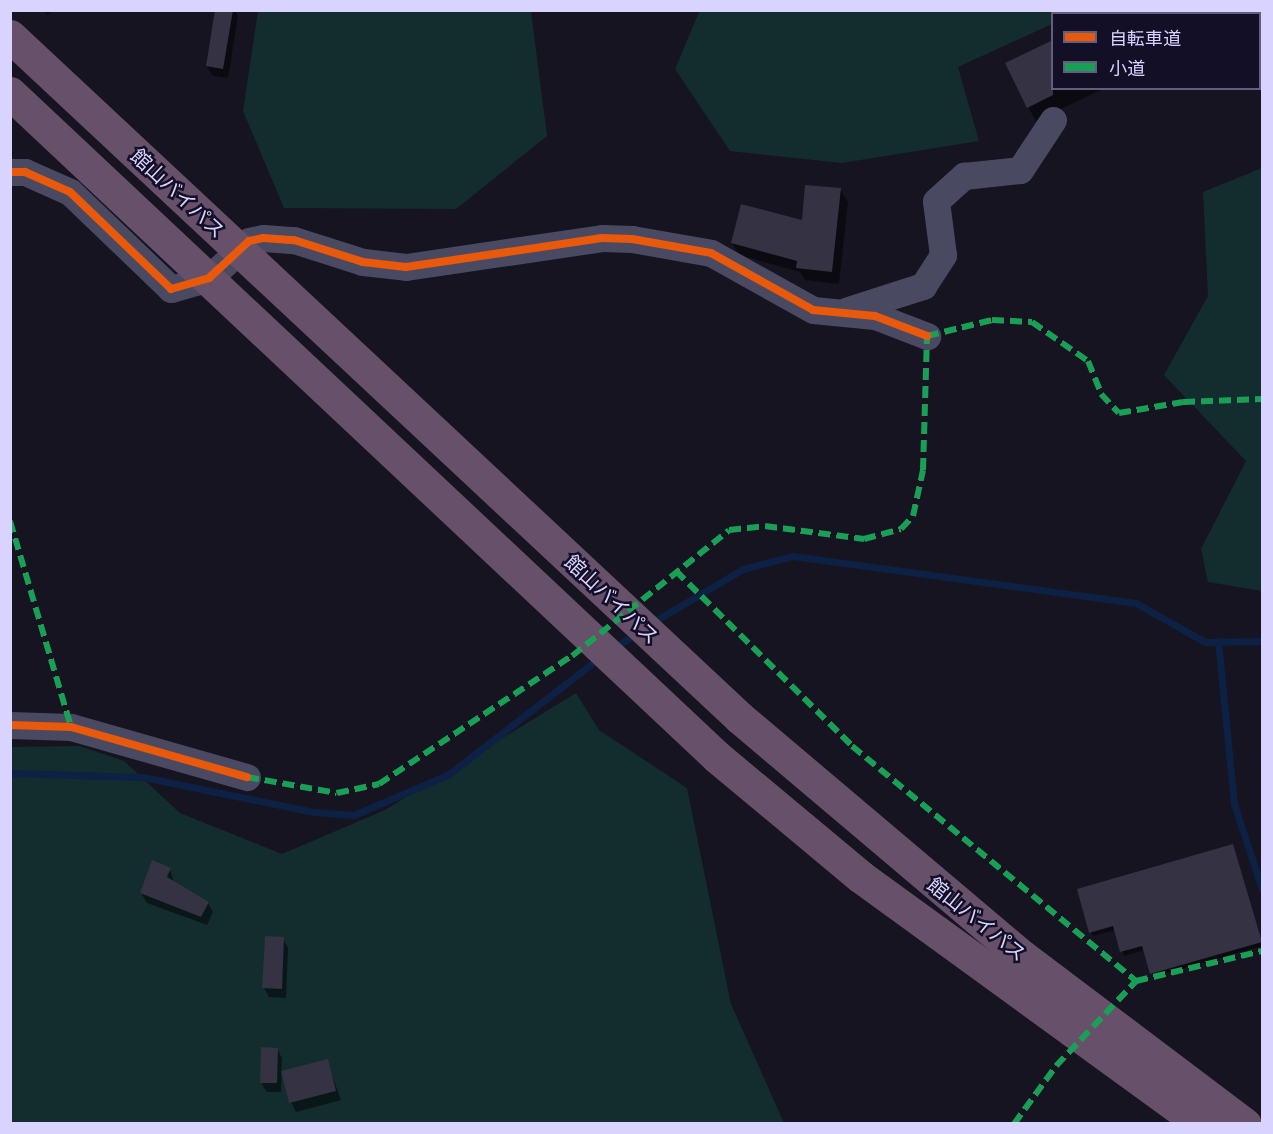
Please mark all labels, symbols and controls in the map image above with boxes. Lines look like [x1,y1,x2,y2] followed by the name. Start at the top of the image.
[1051,12,1261,90] legend
[1109,27,1181,49] text: 自転車道
[1109,57,1145,79] text: 小道
[126,143,230,243] street label: 館山バイパス
[560,549,664,649] street label: 館山バイパス
[923,872,1031,966] street label: 館山バイパス

